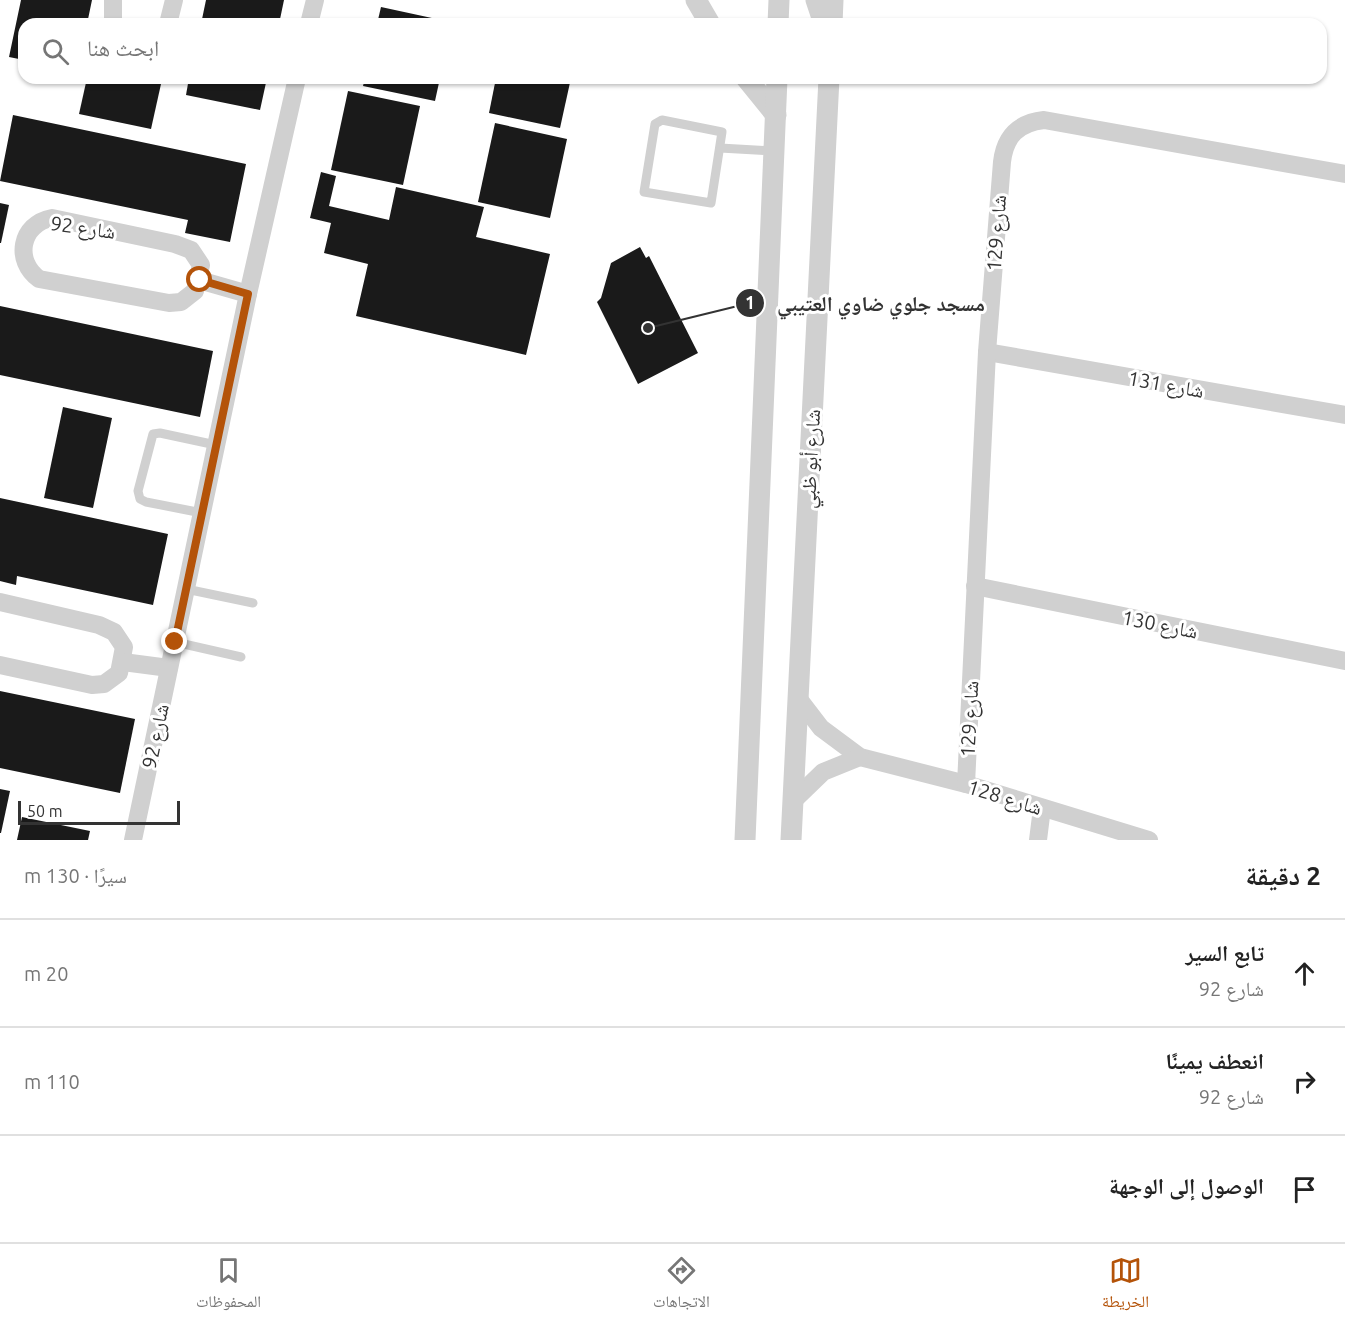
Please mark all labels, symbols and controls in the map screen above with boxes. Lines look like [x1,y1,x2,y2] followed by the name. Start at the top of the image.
[18,18,1327,84] search box
[39,35,72,68] icon: search
[87,35,159,60] text: ابحث هنا
[982,194,1012,272] street label: شارع 129
[49,211,117,245] street label: شارع 92
[186,266,212,292] route start
[735,284,997,323] callout: مسجد جلوي ضاوي العتيبي
[777,291,985,320] text: مسجد جلوي ضاوي العتيبي
[745,292,755,312] text: 1
[1126,366,1206,404] street label: شارع 131
[796,409,829,510] street label: شارع أبو ظبي
[1120,605,1200,645] street label: شارع 130
[161,628,187,654] route end
[956,680,984,758] street label: شارع 129
[137,702,175,771] street label: شارع 92
[964,775,1045,821] street label: شارع 128
[18,798,180,826] scale bar
[27,802,63,820] text: 50 m
[1246,861,1321,890] text: 2 دقيقة
[24,864,127,887] text: سيرًا · 130 m
[1185,940,1264,965] text: تابع السير
[1288,957,1321,990] icon: ahead
[24,962,68,985] text: 20 m
[1199,977,1264,1000] text: شارع 92
[1165,1048,1264,1073] text: انعطف يمينًا
[1288,1065,1321,1098] icon: right
[24,1070,80,1093] text: 110 m
[1199,1085,1264,1108] text: شارع 92
[1109,1173,1264,1198] text: الوصول إلى الوجهة
[1288,1173,1321,1206] icon: arrive
[196,1254,261,1317] tab: المحفوظات
[653,1254,710,1317] tab: الاتجاهات
[1102,1254,1149,1317] tab: الخريطة

